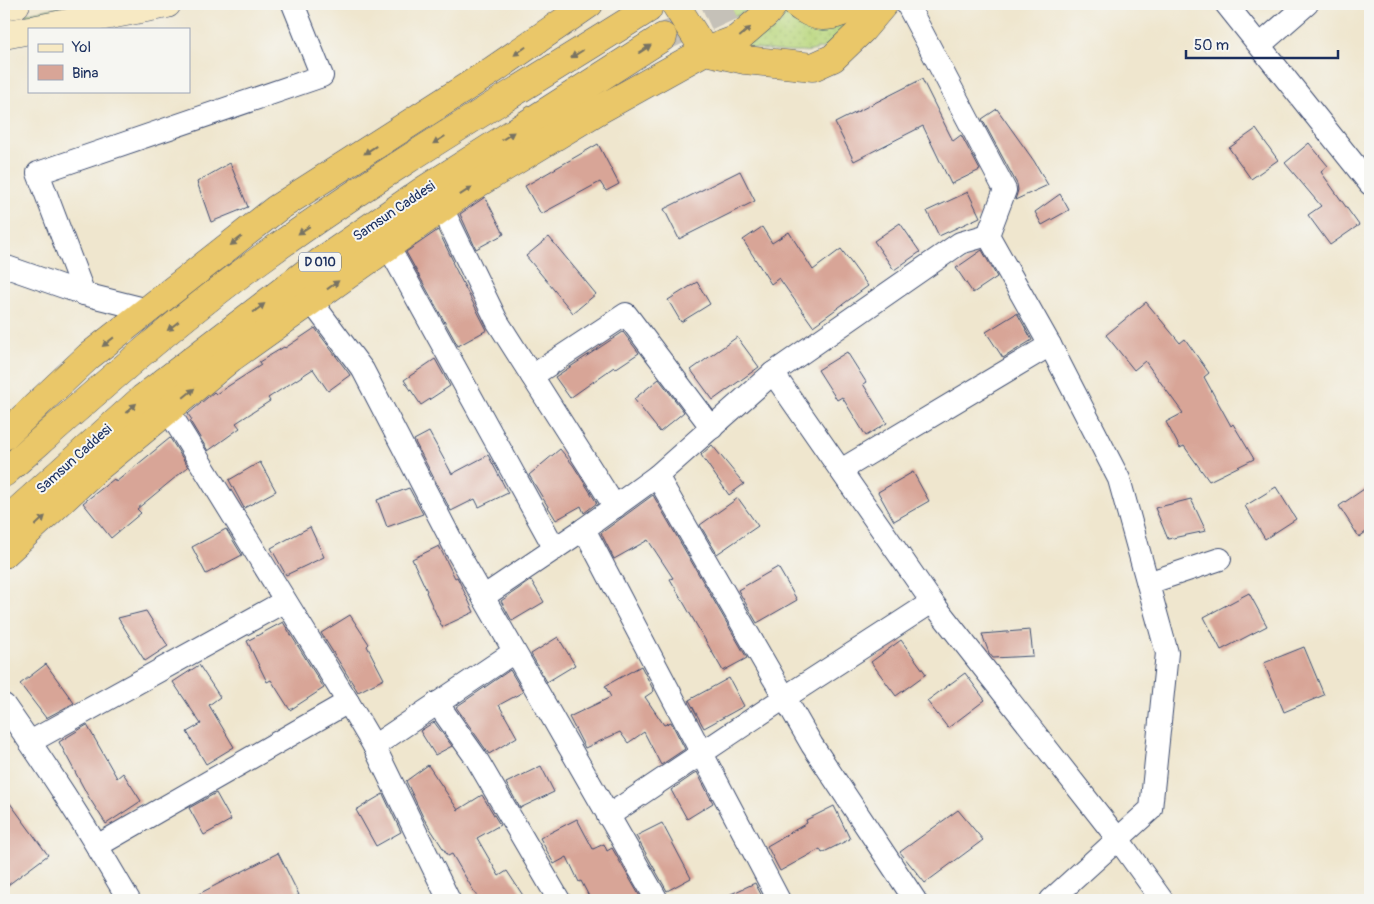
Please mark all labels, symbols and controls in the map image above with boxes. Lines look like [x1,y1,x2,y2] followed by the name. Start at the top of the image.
[739,26,751,38] one-way arrow
[28,28,190,92] legend
[1186,28,1339,60] scale bar
[1194,36,1229,55] text: 50 m
[71,38,91,57] text: Yol
[638,44,652,53] one-way arrow
[514,46,527,56] one-way arrow
[570,49,584,58] one-way arrow
[72,64,99,83] text: Bina
[501,132,515,141] one-way arrow
[433,135,446,145] one-way arrow
[363,145,376,154] one-way arrow
[350,177,439,245] street label: Samsun Caddesi
[459,186,473,196] one-way arrow
[297,225,311,234] one-way arrow
[230,236,243,247] one-way arrow
[299,252,341,272] road number: D 010
[327,280,340,290] one-way arrow
[252,303,266,313] one-way arrow
[167,321,180,332] one-way arrow
[102,336,115,347] one-way arrow
[183,387,196,398] one-way arrow
[125,402,137,414] one-way arrow
[33,420,116,497] street label: Samsun Caddesi
[33,515,45,527] one-way arrow

